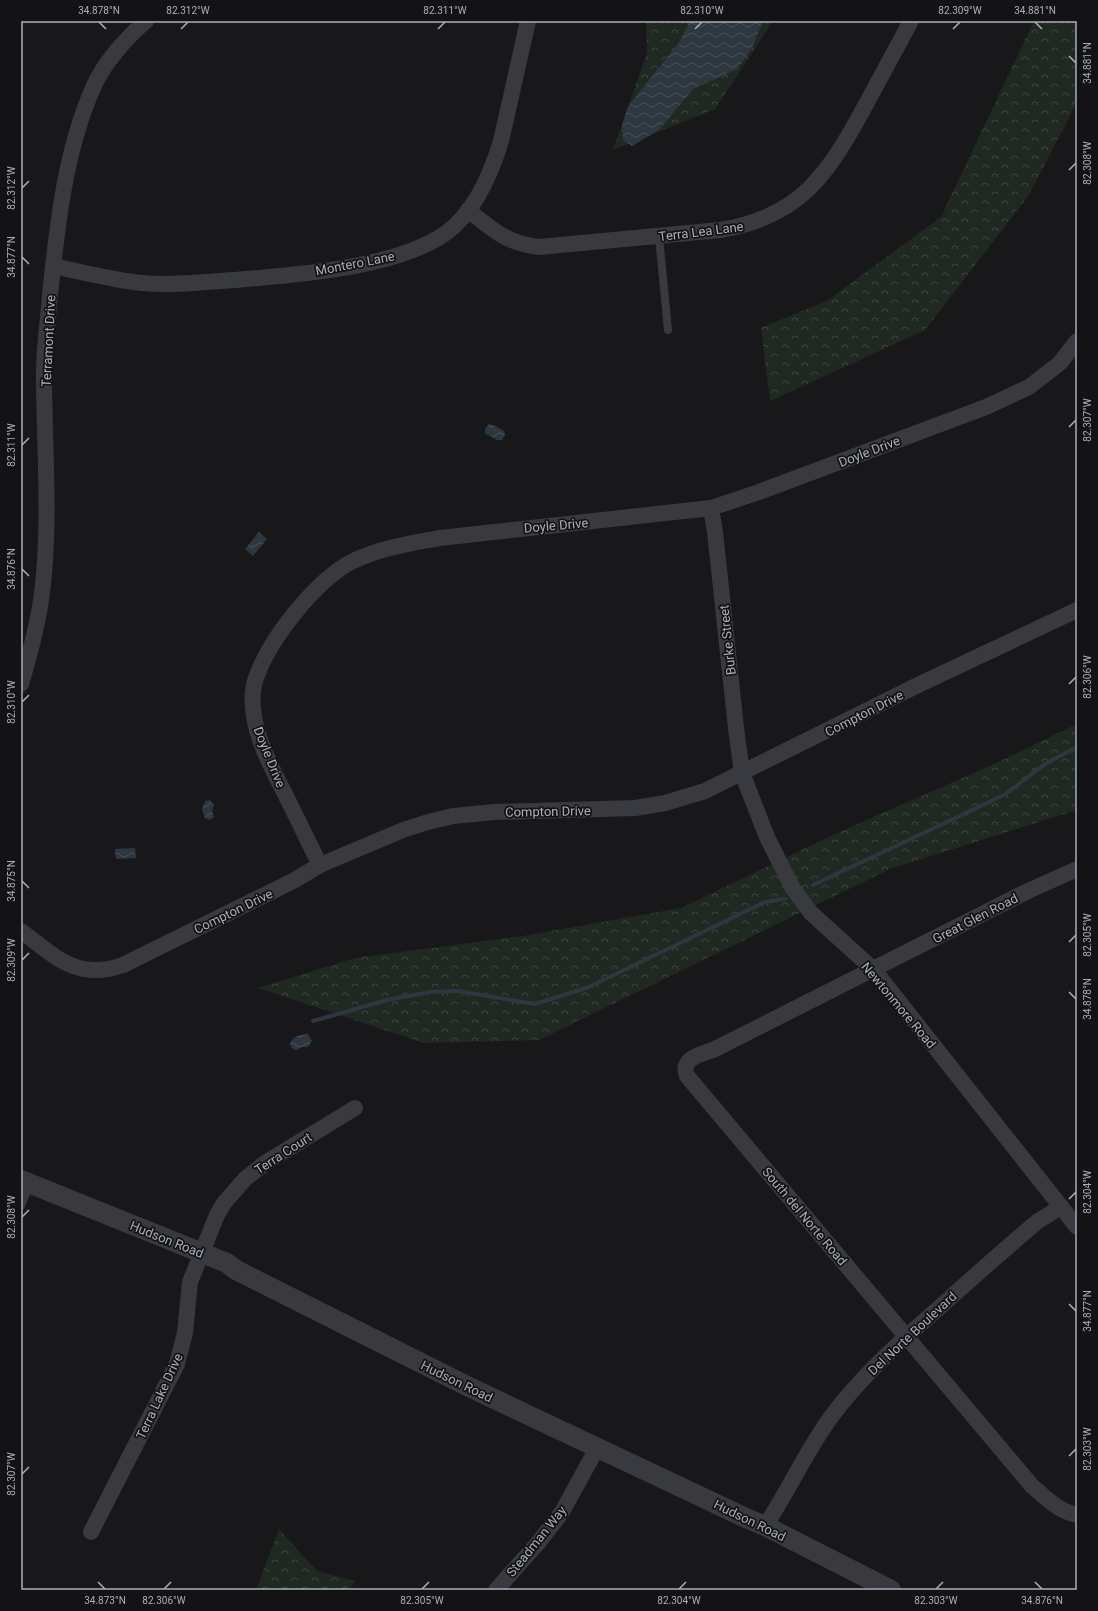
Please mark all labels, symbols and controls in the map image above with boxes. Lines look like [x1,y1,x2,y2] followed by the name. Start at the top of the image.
[78,5,120,16] text: 34.878°N
[166,5,210,16] text: 82.312°W
[423,5,467,16] text: 82.311°W
[680,5,724,16] text: 82.310°W
[938,5,982,16] text: 82.309°W
[1014,5,1056,16] text: 34.881°N
[1082,42,1093,84] text: 34.881°N
[1082,141,1093,185] text: 82.308°W
[6,166,17,210] text: 82.312°W
[658,219,744,244] street label: Terra Lea Lane
[6,236,17,278] text: 34.877°N
[314,248,396,279] street label: Montero Lane
[39,294,58,388] street label: Terramont Drive
[1082,398,1093,442] text: 82.307°W
[6,423,17,467] text: 82.311°W
[836,433,902,470] street label: Doyle Drive
[523,515,589,536] street label: Doyle Drive
[6,548,17,590] text: 34.876°N
[716,604,739,676] street label: Burke Street
[1082,655,1093,699] text: 82.306°W
[6,680,17,724] text: 82.310°W
[823,687,906,740] street label: Compton Drive
[251,724,289,790] street label: Doyle Drive
[505,803,591,820] street label: Compton Drive
[6,860,17,902] text: 34.875°N
[191,886,275,937] street label: Compton Drive
[930,890,1020,946] street label: Great Glen Road
[1082,913,1093,957] text: 82.305°W
[6,938,17,982] text: 82.309°W
[858,959,939,1051] street label: Newtonmore Road
[1082,978,1093,1020] text: 34.878°N
[252,1129,315,1177] street label: Terra Court
[759,1164,850,1268] street label: South del Norte Road
[1082,1170,1093,1214] text: 82.304°W
[6,1195,17,1239] text: 82.308°W
[128,1218,206,1261] street label: Hudson Road
[865,1289,960,1378] street label: Del Norte Boulevard
[1082,1290,1093,1332] text: 34.877°N
[133,1351,186,1441] street label: Terra Lake Drive
[418,1358,495,1405] street label: Hudson Road
[1082,1427,1093,1471] text: 82.303°W
[6,1452,17,1496] text: 82.307°W
[711,1497,788,1544] street label: Hudson Road
[503,1503,569,1580] street label: Steadman Way
[84,1595,126,1606] text: 34.873°N
[142,1595,186,1606] text: 82.306°W
[400,1595,444,1606] text: 82.305°W
[657,1595,701,1606] text: 82.304°W
[914,1595,958,1606] text: 82.303°W
[1021,1595,1063,1606] text: 34.876°N

